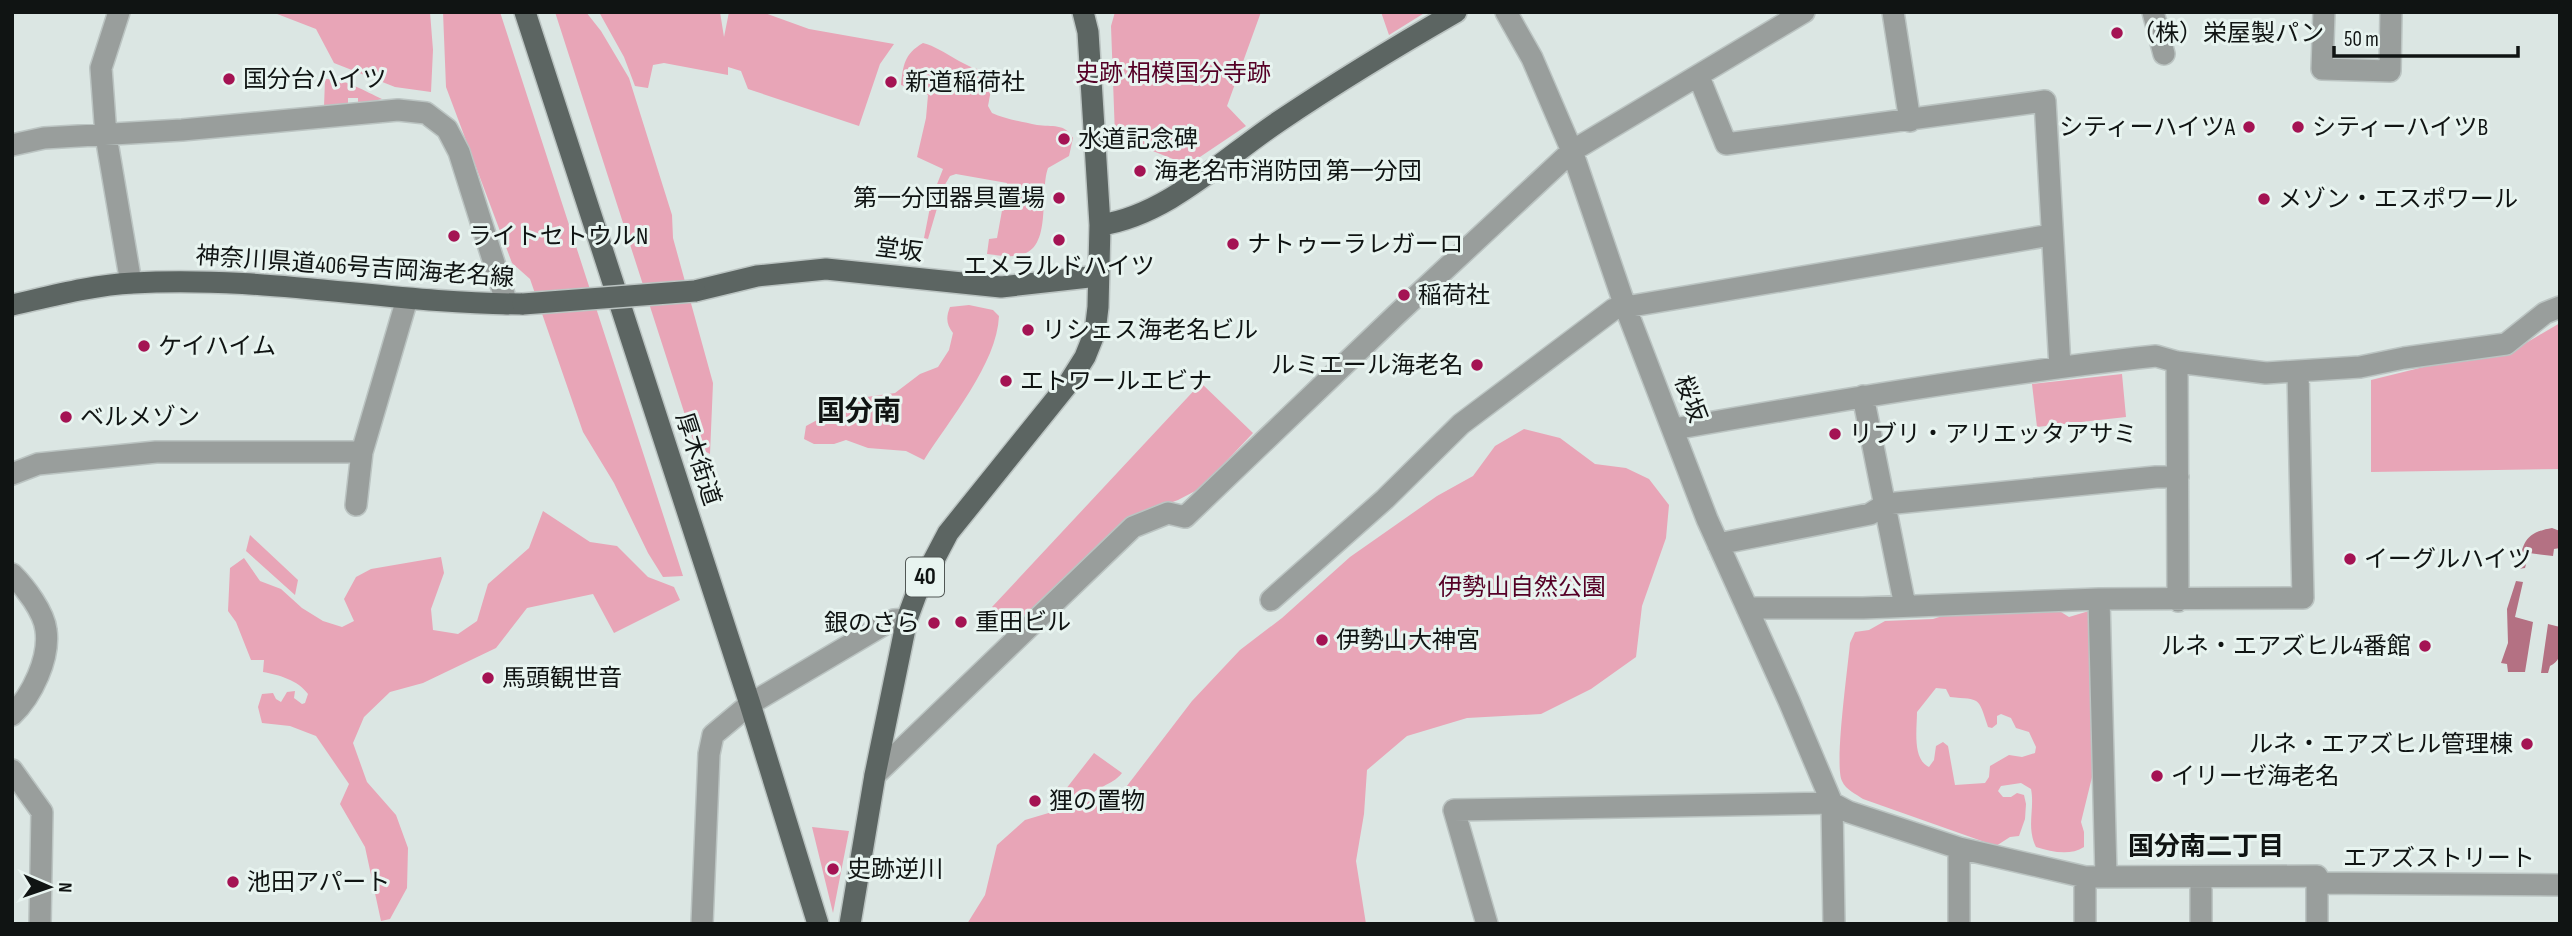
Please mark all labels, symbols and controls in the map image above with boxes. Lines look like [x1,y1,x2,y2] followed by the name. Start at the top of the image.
[2334,14,2518,58] scale bar
[2131,19,2324,48] place label: （株）栄屋製パン
[2109,25,2125,41] marker: （株）栄屋製パン
[2344,27,2379,52] text: 50 m
[1075,59,1271,88] park label: 史跡 相模国分寺跡
[243,65,387,94] place label: 国分台ハイツ
[905,68,1025,97] place label: 新道稲荷社
[221,71,237,87] marker: 国分台ハイツ
[883,74,899,90] marker: 新道稲荷社
[2059,113,2236,142] place label: シティーハイツA
[2312,113,2488,142] place label: シティーハイツB
[2241,119,2257,135] marker: シティーハイツA
[2290,119,2306,135] marker: シティーハイツB
[1078,125,1198,154] place label: 水道記念碑
[1056,131,1072,147] marker: 水道記念碑
[1154,157,1422,186] place label: 海老名市消防団 第一分団
[1132,163,1148,179] marker: 海老名市消防団 第一分団
[853,184,1045,213] place label: 第一分団器具置場
[2278,185,2518,214] place label: メゾン・エスポワール
[1051,190,1067,206] marker: 第一分団器具置場
[2256,191,2272,207] marker: メゾン・エスポワール
[468,222,648,251] place label: ライトセトウルN
[446,228,462,244] marker: ライトセトウルN
[1247,230,1463,259] place label: ナトゥーラレガーロ
[1051,232,1067,248] marker: エメラルドハイツ
[873,233,925,267] street label: 堂坂
[1225,236,1241,252] marker: ナトゥーラレガーロ
[195,241,515,293] street label: 神奈川県道406号吉岡海老名線
[963,252,1155,281] place label: エメラルドハイツ
[1418,281,1490,310] place label: 稲荷社
[1396,287,1412,303] marker: 稲荷社
[1042,316,1258,345] place label: リシェス海老名ビル
[1020,322,1036,338] marker: リシェス海老名ビル
[158,332,276,361] place label: ケイハイム
[136,338,152,354] marker: ケイハイム
[1271,351,1463,380] place label: ルミエール海老名
[1469,357,1485,373] marker: ルミエール海老名
[1020,367,1212,396] place label: エトワールエビナ
[1668,371,1712,427] street label: 桜坂
[998,373,1014,389] marker: エトワールエビナ
[817,395,901,428] district label: 国分南
[80,403,200,432] place label: ベルメゾン
[58,409,74,425] marker: ベルメゾン
[669,409,727,509] street label: 厚木街道
[1849,420,2137,449] place label: リブリ・アリエッタアサミ
[1827,426,1843,442] marker: リブリ・アリエッタアサミ
[2364,545,2532,574] place label: イーグルハイツ
[2342,551,2358,567] marker: イーグルハイツ
[906,558,944,596] road number: 40
[1438,573,1606,602] park label: 伊勢山自然公園
[975,608,1071,637] place label: 重田ビル
[824,609,920,638] place label: 銀のさら
[953,614,969,630] marker: 重田ビル
[926,615,942,631] marker: 銀のさら
[1336,626,1480,655] place label: 伊勢山大神宮
[1314,632,1330,648] marker: 伊勢山大神宮
[2161,632,2411,661] place label: ルネ・エアズヒル4番館
[2417,638,2433,654] marker: ルネ・エアズヒル4番館
[502,664,622,693] place label: 馬頭観世音
[480,670,496,686] marker: 馬頭観世音
[2249,730,2513,759] place label: ルネ・エアズヒル管理棟
[2519,736,2535,752] marker: ルネ・エアズヒル管理棟
[2171,762,2339,791] place label: イリーゼ海老名
[2149,768,2165,784] marker: イリーゼ海老名
[1049,787,1145,816] place label: 狸の置物
[1027,793,1043,809] marker: 狸の置物
[2128,832,2284,863] district label: 国分南二丁目
[2343,844,2535,873] street label: エアズストリート
[14,852,84,922] north arrow
[847,855,943,884] place label: 史跡逆川
[825,861,841,877] marker: 史跡逆川
[247,868,391,897] place label: 池田アパート
[225,874,241,890] marker: 池田アパート
[53,882,76,893] text: N

